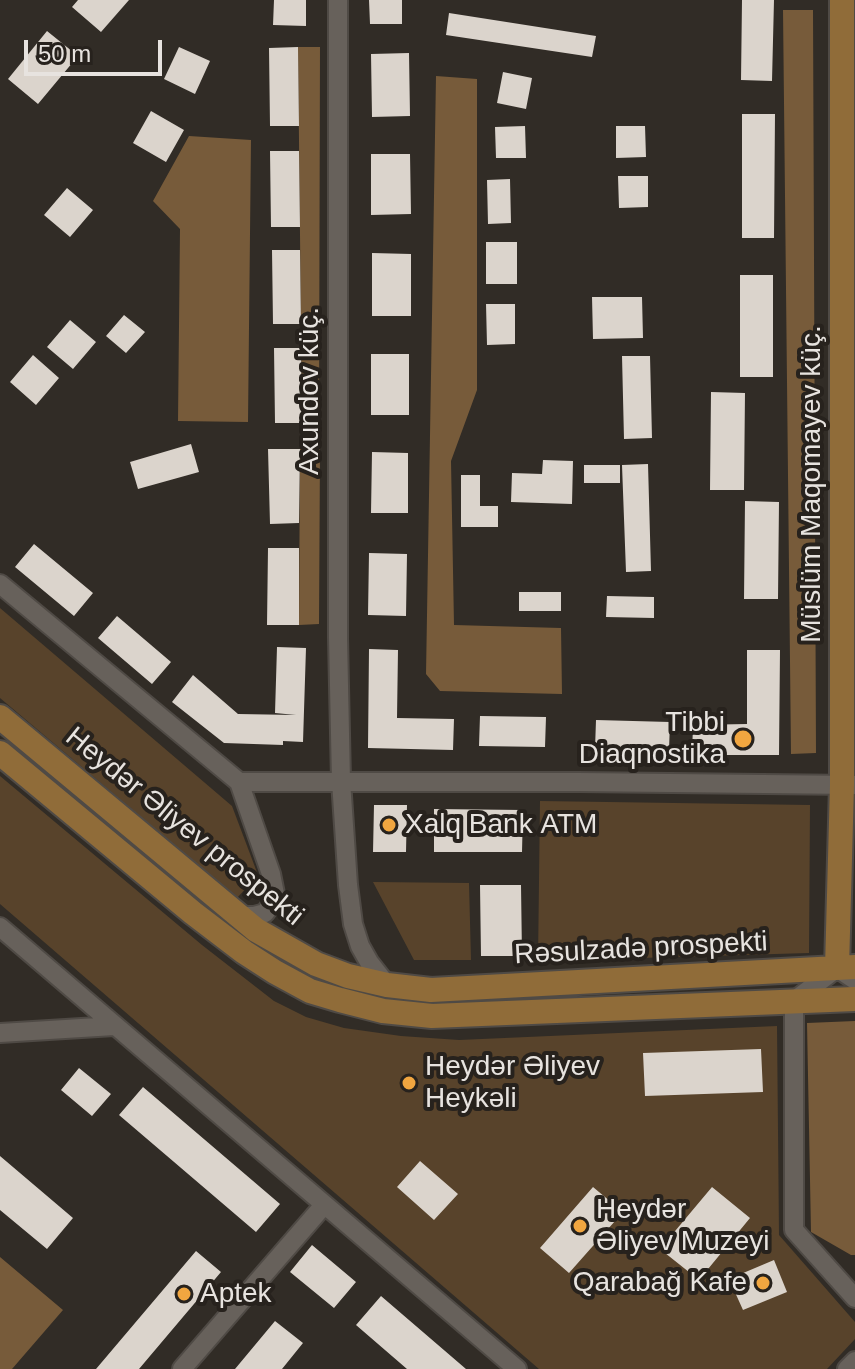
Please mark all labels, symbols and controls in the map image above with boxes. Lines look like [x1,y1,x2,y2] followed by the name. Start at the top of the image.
[28,24,166,74] scale bar
[38,40,91,67] text: 50 m
[293,307,327,475] street label: Axundov küç.
[795,325,829,643] street label: Müslüm Maqomayev küç.
[579,706,725,772] place label: Tibbi Diaqnostika
[58,721,310,933] street label: Heydər Əliyev prospekti
[732,728,754,750] marker: Tibbi Diaqnostika
[405,808,597,842] place label: Xalq Bank ATM
[380,816,398,834] marker: Xalq Bank ATM
[513,926,769,972] street label: Rəsulzadə prospekti
[425,1050,600,1116] place label: Heydər Əliyev Heykəli
[400,1074,418,1092] marker: Heydər Əliyev Heykəli
[596,1193,770,1259] place label: Heydər Əliyev Muzeyi
[571,1217,589,1235] marker: Heydər Əliyev Muzeyi
[573,1266,747,1300] place label: Qarabağ Kafe
[754,1274,772,1292] marker: Qarabağ Kafe
[200,1277,272,1311] place label: Aptek
[175,1285,193,1303] marker: Aptek

